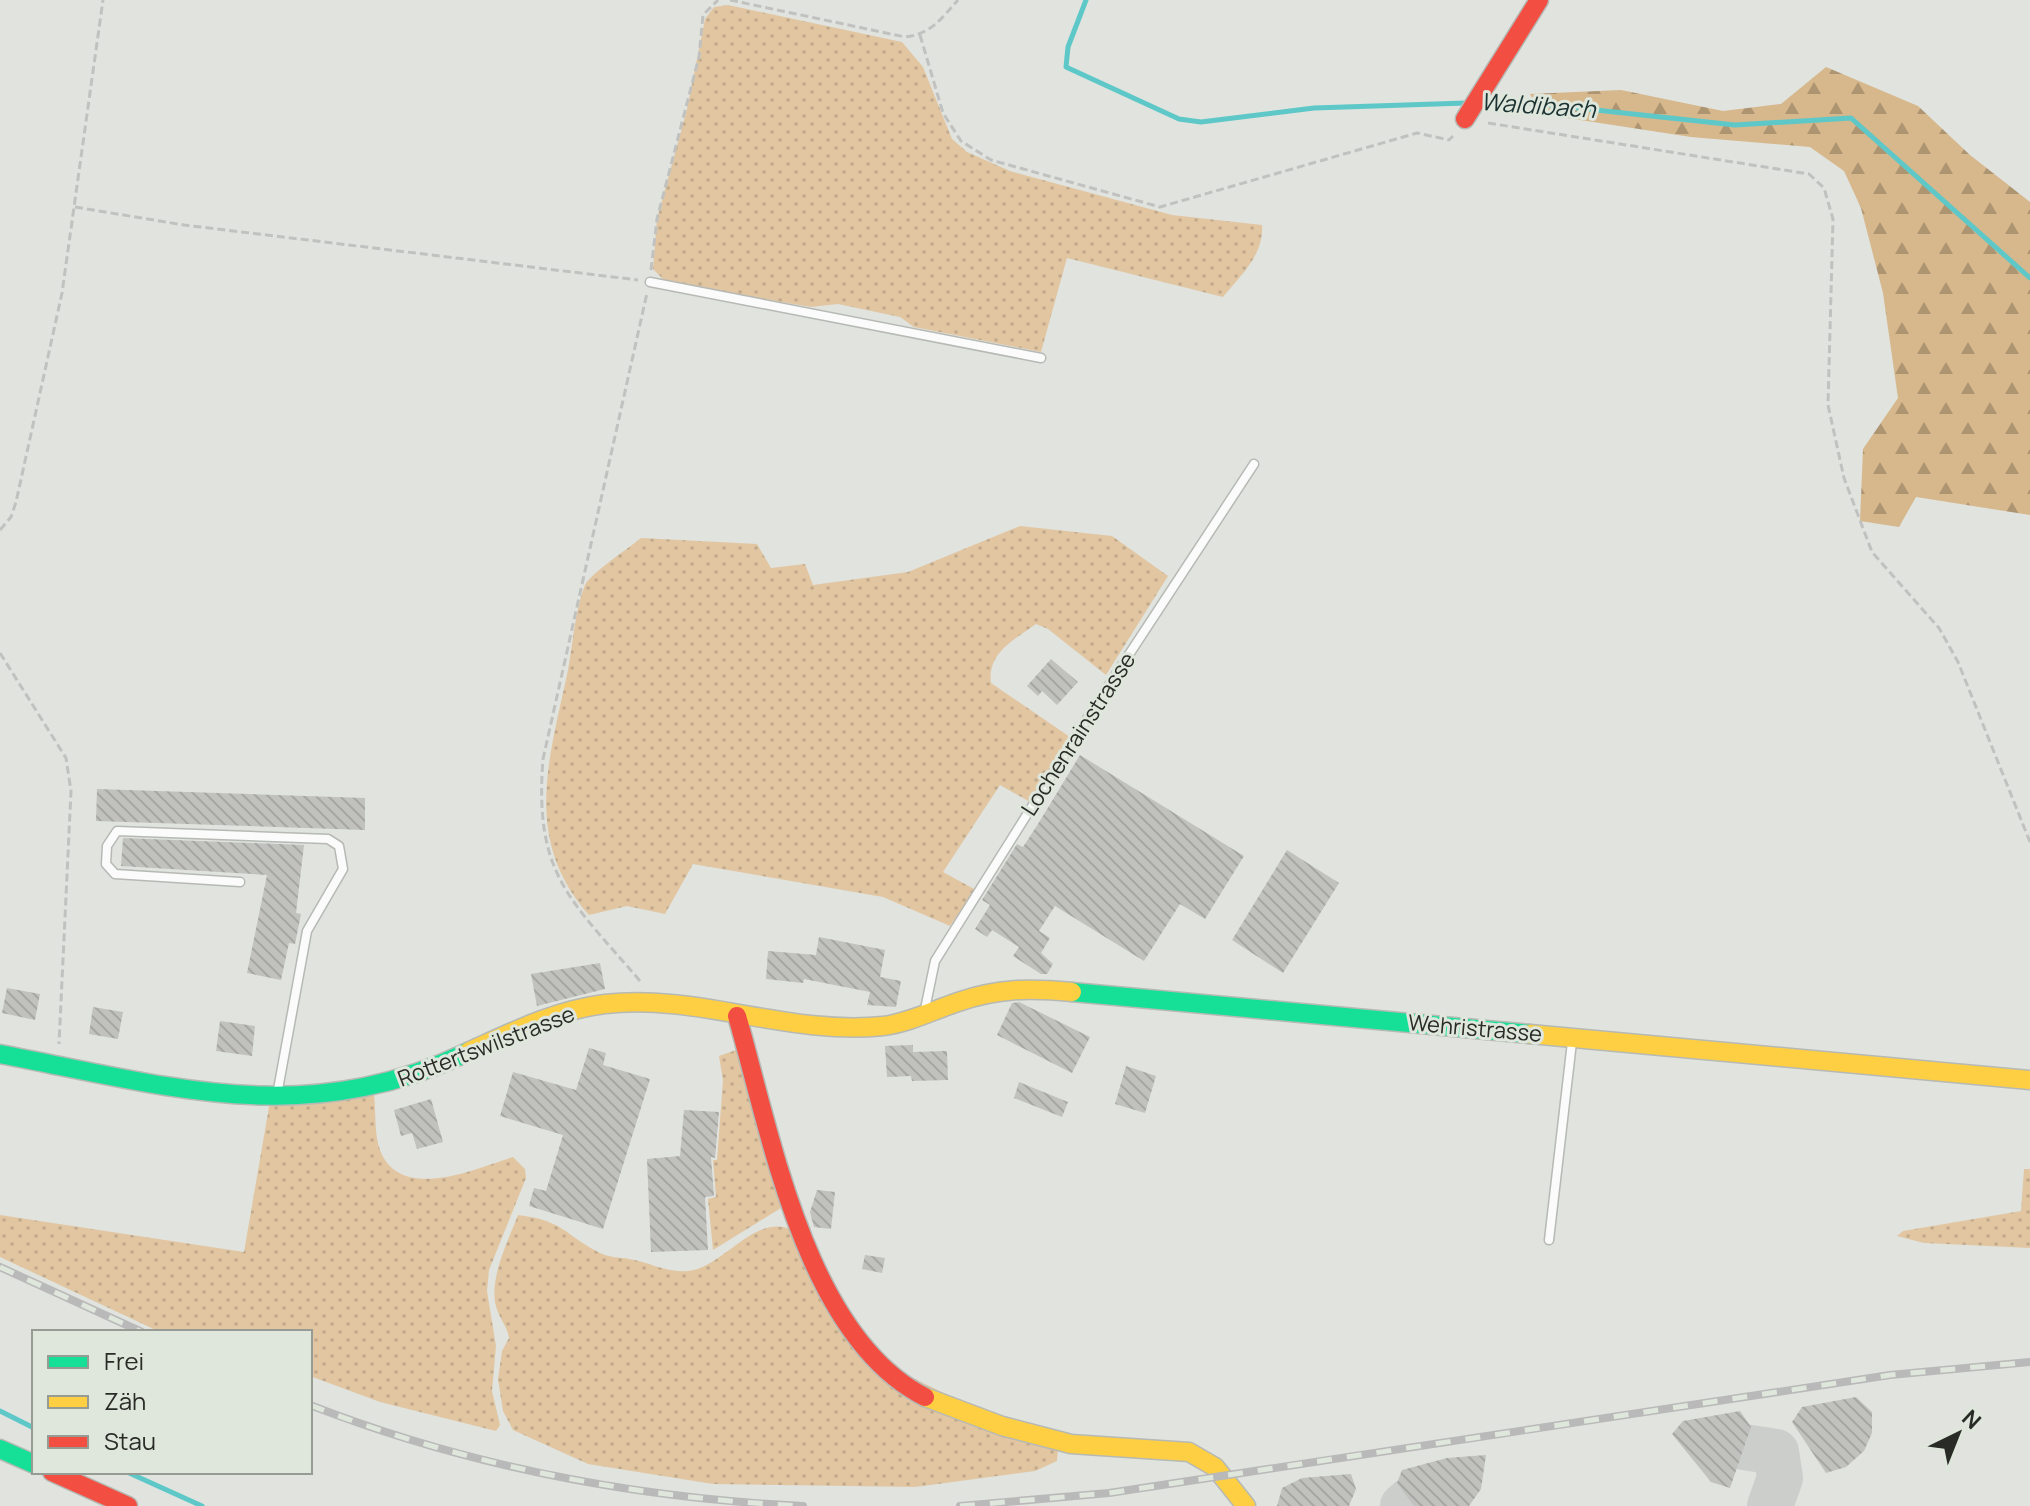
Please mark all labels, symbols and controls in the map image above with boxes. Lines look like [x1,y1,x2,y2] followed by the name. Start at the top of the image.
[1479,84,1597,125] water label: Waldibach
[1014,646,1142,821] street label: Lochenrainstrasse
[393,998,579,1094] street label: Rottertswilstrasse
[1407,1007,1543,1049] street label: Wehristrasse
[32,1330,312,1474] legend
[104,1344,144,1377] text: Frei
[104,1384,146,1417] text: Zäh
[1918,1394,1998,1474] north arrow
[1956,1403,1988,1436] text: N
[104,1424,156,1457] text: Stau

